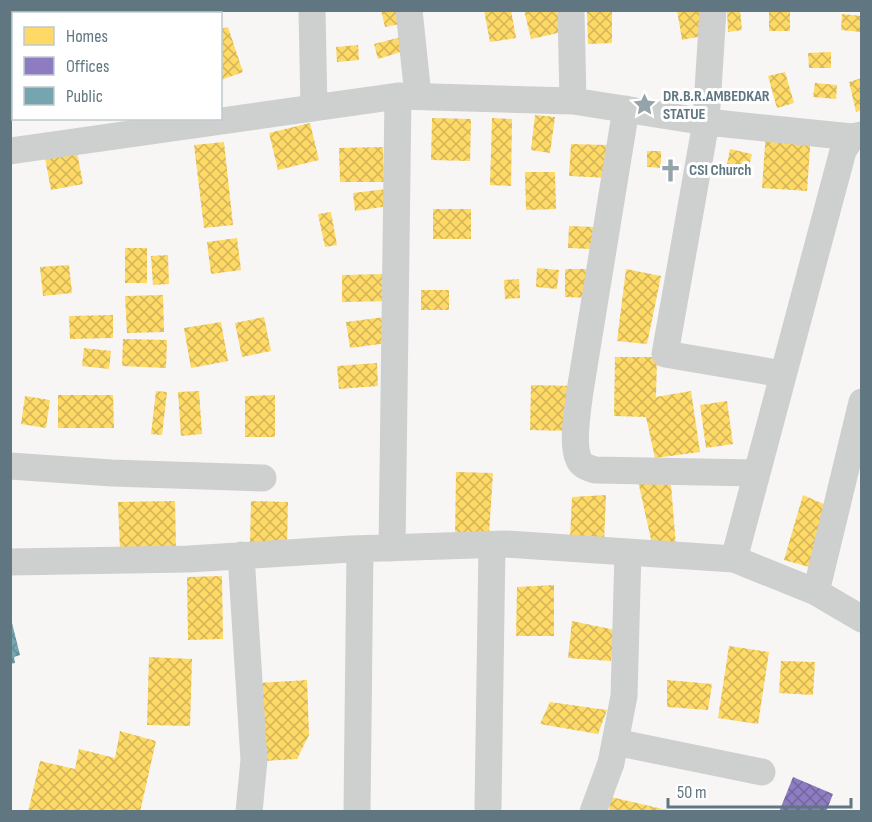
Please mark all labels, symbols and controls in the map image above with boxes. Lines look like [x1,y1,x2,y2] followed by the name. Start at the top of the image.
[12,12,222,120] legend
[66,26,108,47] text: Homes
[66,56,109,77] text: Offices
[66,86,103,107] text: Public
[663,87,770,124] place label: DR.B.R.AMBEDKAR STATUE
[632,92,658,118] place icon: DR.B.R.AMBEDKAR STATUE
[658,157,684,183] church icon: CSI Church
[689,161,751,180] place label: CSI Church
[668,771,851,809] scale bar
[677,782,707,803] text: 50 m

